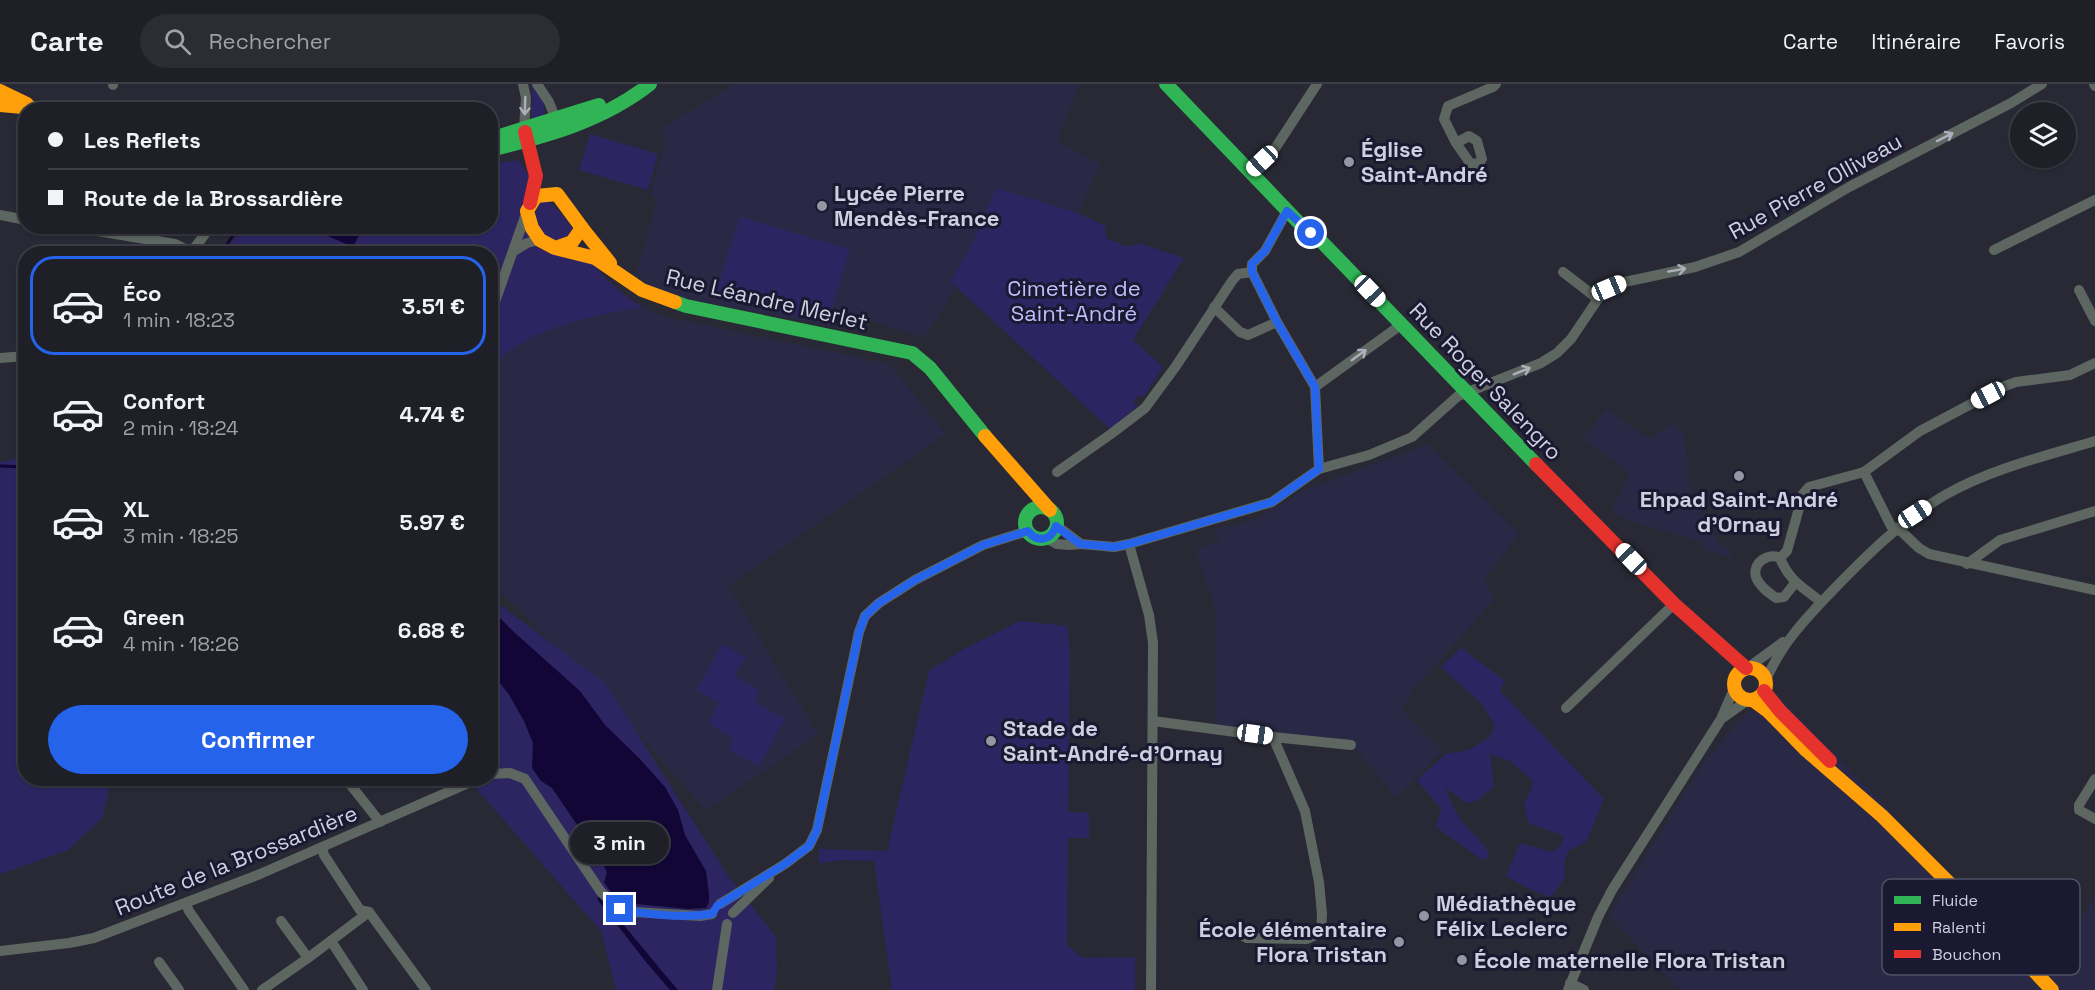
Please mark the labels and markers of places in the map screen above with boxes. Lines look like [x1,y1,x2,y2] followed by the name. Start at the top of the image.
[1361,135,1488,188] place label: Église Saint-André
[1342,155,1356,169] marker: Église Saint-André
[834,179,999,232] place label: Lycée Pierre Mendès-France
[815,199,829,213] marker: Lycée Pierre Mendès-France
[1732,469,1746,483] marker: Ehpad Saint-André d'Ornay
[1640,485,1838,538] place label: Ehpad Saint-André d'Ornay
[1003,714,1223,767] place label: Stade de Saint-André-d'Ornay
[984,734,998,748] marker: Stade de Saint-André-d'Ornay
[1436,889,1576,942] place label: Médiathèque Félix Leclerc
[1417,909,1431,923] marker: Médiathèque Félix Leclerc
[1199,915,1387,968] place label: École élémentaire Flora Tristan
[1392,935,1406,949] marker: École élémentaire Flora Tristan
[1474,946,1785,974] place label: École maternelle Flora Tristan
[1455,953,1469,967] marker: École maternelle Flora Tristan

